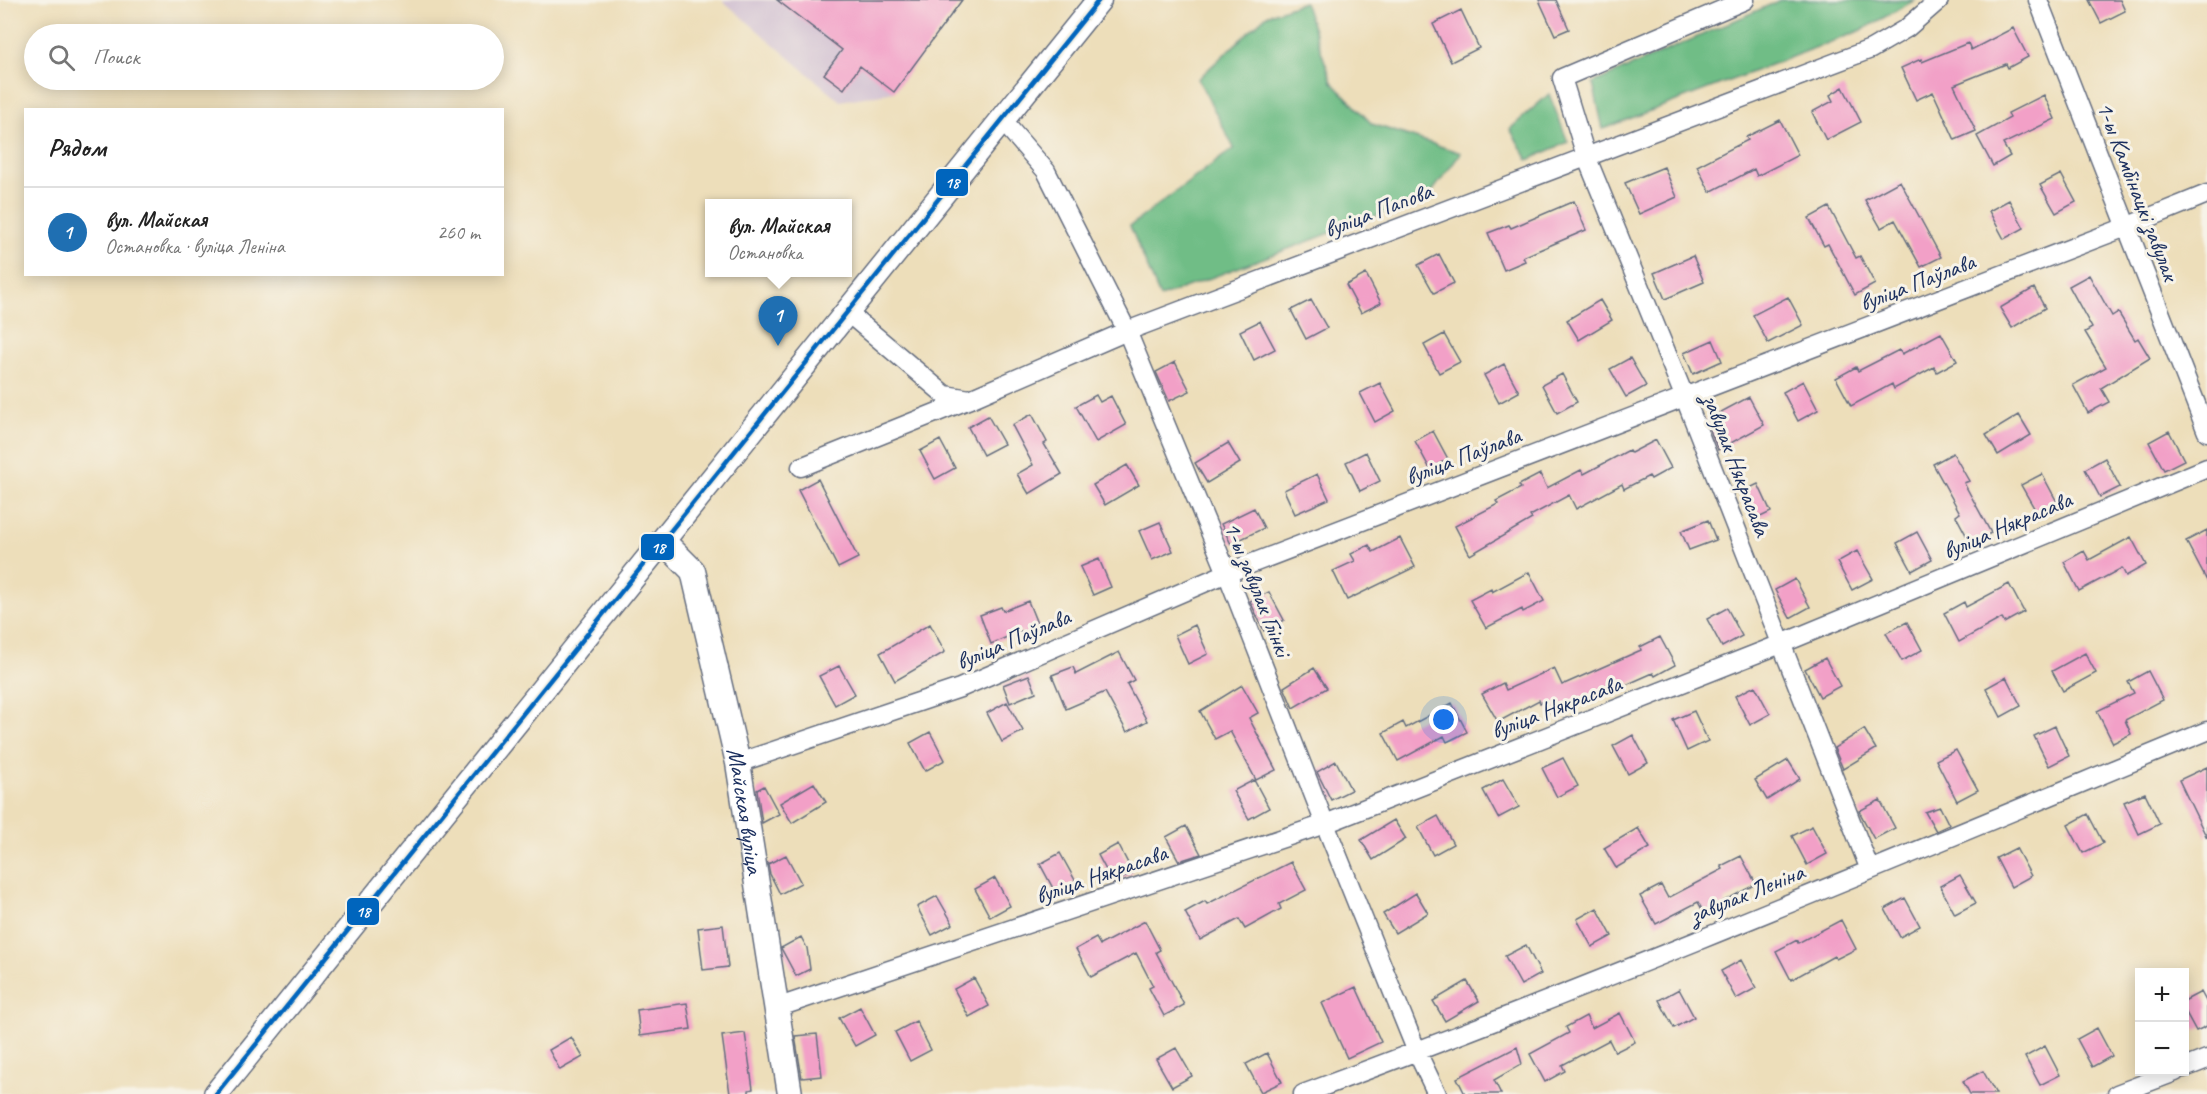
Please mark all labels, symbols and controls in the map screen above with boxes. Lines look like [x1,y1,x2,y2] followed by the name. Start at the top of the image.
[24,24,504,90] search box
[45,41,78,74] icon: search
[93,43,139,71] text: Поиск
[2089,97,2187,287] street label: 1-ы Камбінацкі завулак
[48,131,106,164] text: Рядом
[935,168,969,197] line badge: 18
[945,173,961,193] text: 18
[1320,175,1438,244] street label: вуліца Папова
[705,199,852,277] popup
[105,206,207,234] text: вул. Майская
[728,212,830,240] text: вул. Майская
[63,220,72,245] text: 1
[437,220,480,245] text: 260 m
[105,234,284,259] text: Остановка · вуліца Леніна
[728,240,802,265] text: Остановка
[1855,246,1980,318] street label: вуліца Паўлава
[758,296,798,346] pin: 1
[1694,387,1778,542] street label: завулак Някрасава
[1401,420,1526,492] street label: вуліца Паўлава
[1938,484,2077,566] street label: вуліца Някрасава
[1216,517,1300,663] street label: 1-ы завулак Глінкі
[640,533,675,561] line badge: 18
[651,538,667,558] text: 18
[951,601,1076,677] street label: вуліца Паўлава
[1487,668,1627,746] street label: вуліца Някрасава
[1429,705,1458,734] your location
[720,744,770,878] street label: Майская вуліца
[1031,837,1172,911] street label: вуліца Някрасава
[1683,856,1810,932] street label: завулак Леніна
[346,897,380,926] line badge: 18
[356,902,372,922] text: 18
[2135,968,2189,1076] map controls
[2135,968,2189,1022] button: +
[2135,1022,2189,1076] button: −

